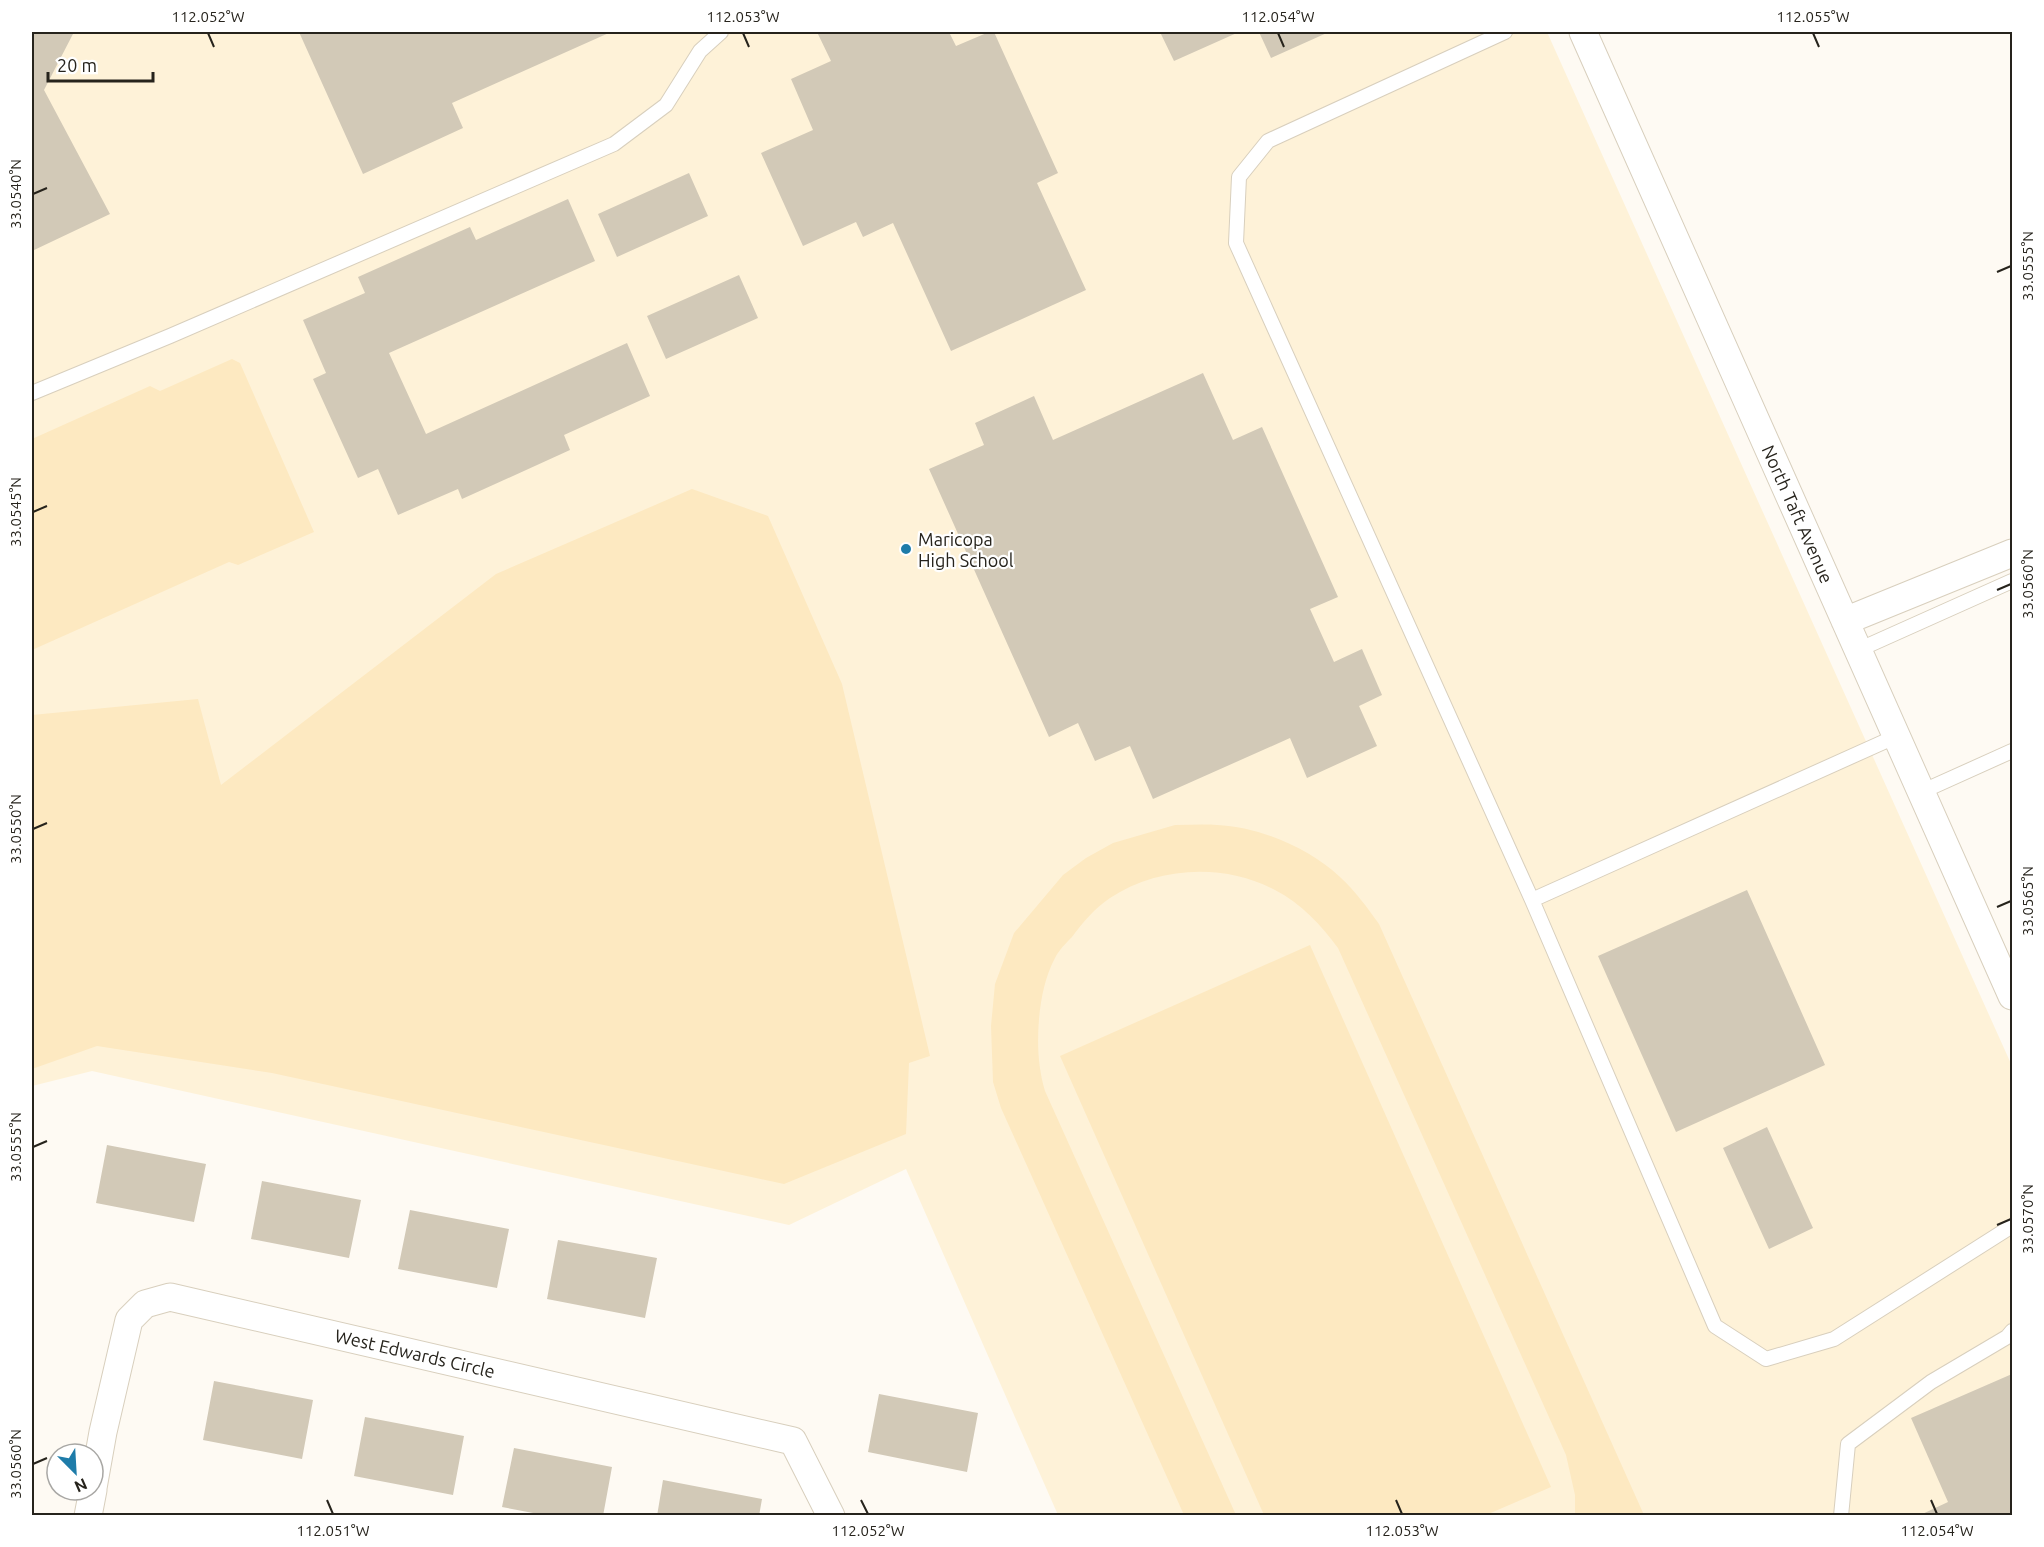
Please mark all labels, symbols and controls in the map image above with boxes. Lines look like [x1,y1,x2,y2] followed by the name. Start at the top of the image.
[171,8,245,25] text: 112.052°W
[706,8,780,25] text: 112.053°W
[1241,8,1315,25] text: 112.054°W
[1776,8,1850,25] text: 112.055°W
[48,45,153,83] scale bar
[57,55,97,75] text: 20 m
[7,159,24,229] text: 33.0540°N
[2019,231,2036,301] text: 33.0555°N
[1759,442,1837,586] street label: North Taft Avenue
[7,477,24,547] text: 33.0545°N
[918,529,1014,570] place label: Maricopa High School
[899,542,913,556] marker: Maricopa High School
[2019,549,2036,619] text: 33.0560°N
[7,794,24,864] text: 33.0550°N
[2019,866,2036,936] text: 33.0565°N
[7,1112,24,1182] text: 33.0555°N
[2019,1184,2036,1254] text: 33.0570°N
[333,1325,497,1381] street label: West Edwards Circle
[7,1429,24,1499] text: 33.0560°N
[45,1442,105,1502] north arrow
[72,1475,90,1496] text: N
[296,1522,370,1539] text: 112.051°W
[831,1522,905,1539] text: 112.052°W
[1365,1522,1439,1539] text: 112.053°W
[1900,1522,1974,1539] text: 112.054°W

